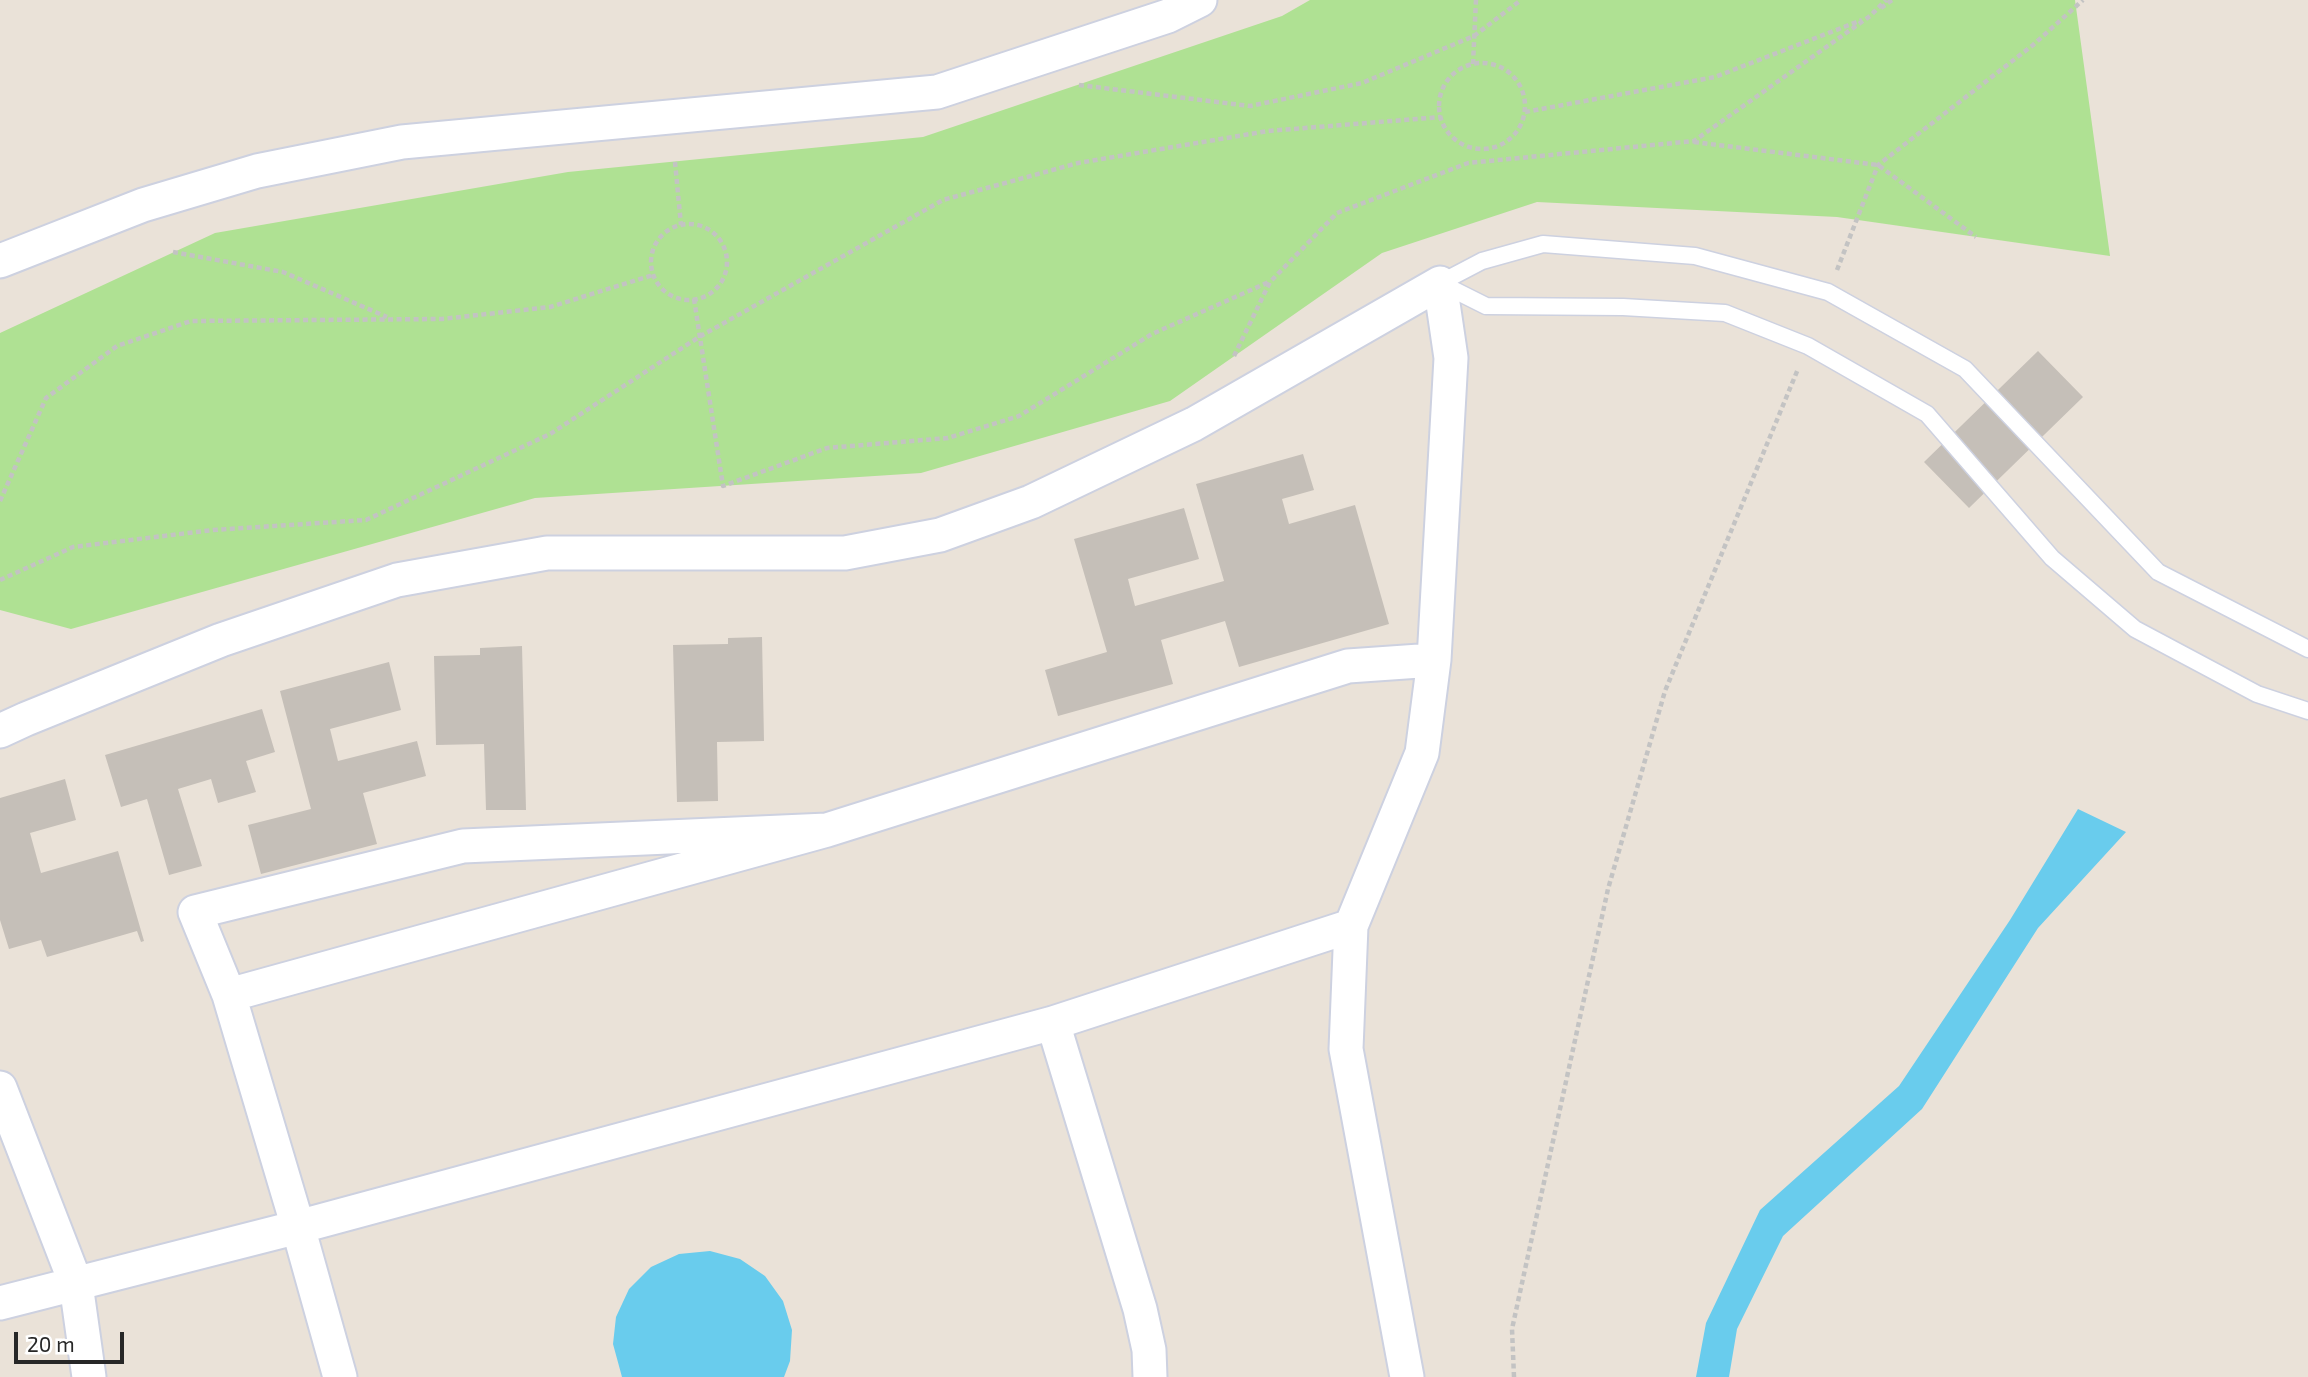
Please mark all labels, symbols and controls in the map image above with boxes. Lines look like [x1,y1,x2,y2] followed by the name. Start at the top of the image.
[18,1318,128,1362] scale bar
[27,1331,75,1356] text: 20 m

